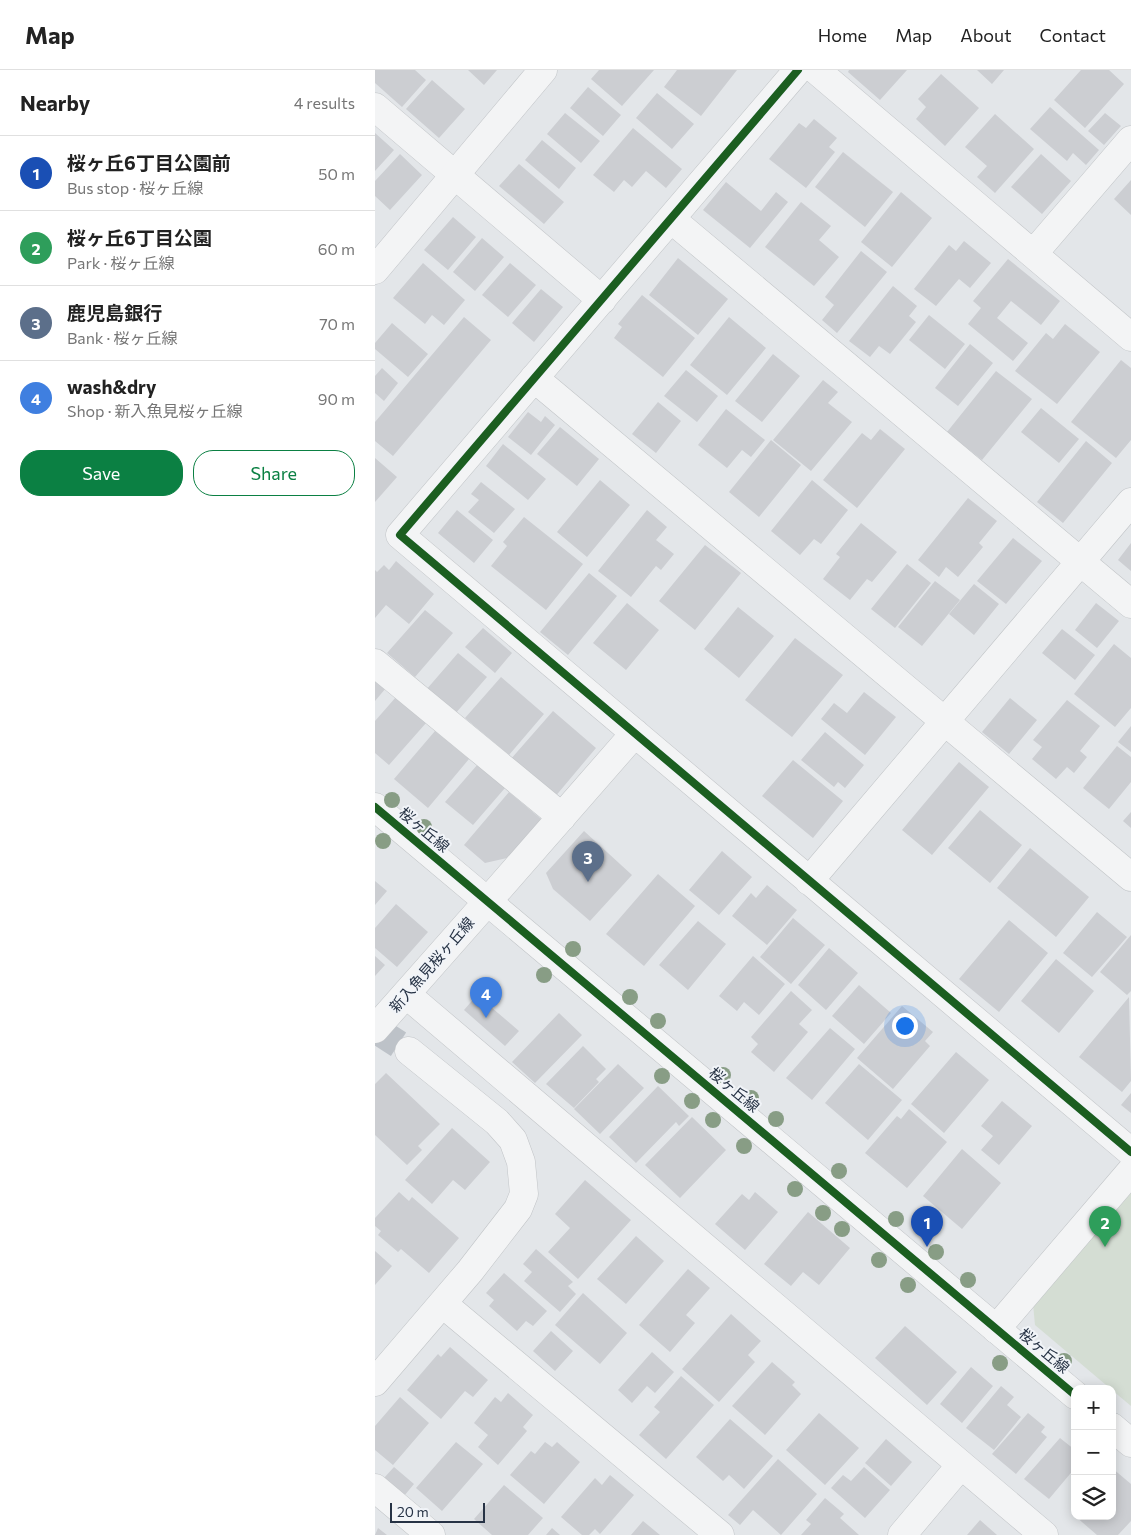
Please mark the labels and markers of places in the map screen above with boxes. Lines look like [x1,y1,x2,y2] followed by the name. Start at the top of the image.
[572,841,604,882] pin: 3
[470,977,502,1018] pin: 4
[911,1206,943,1247] pin: 1
[1089,1206,1121,1247] pin: 2

